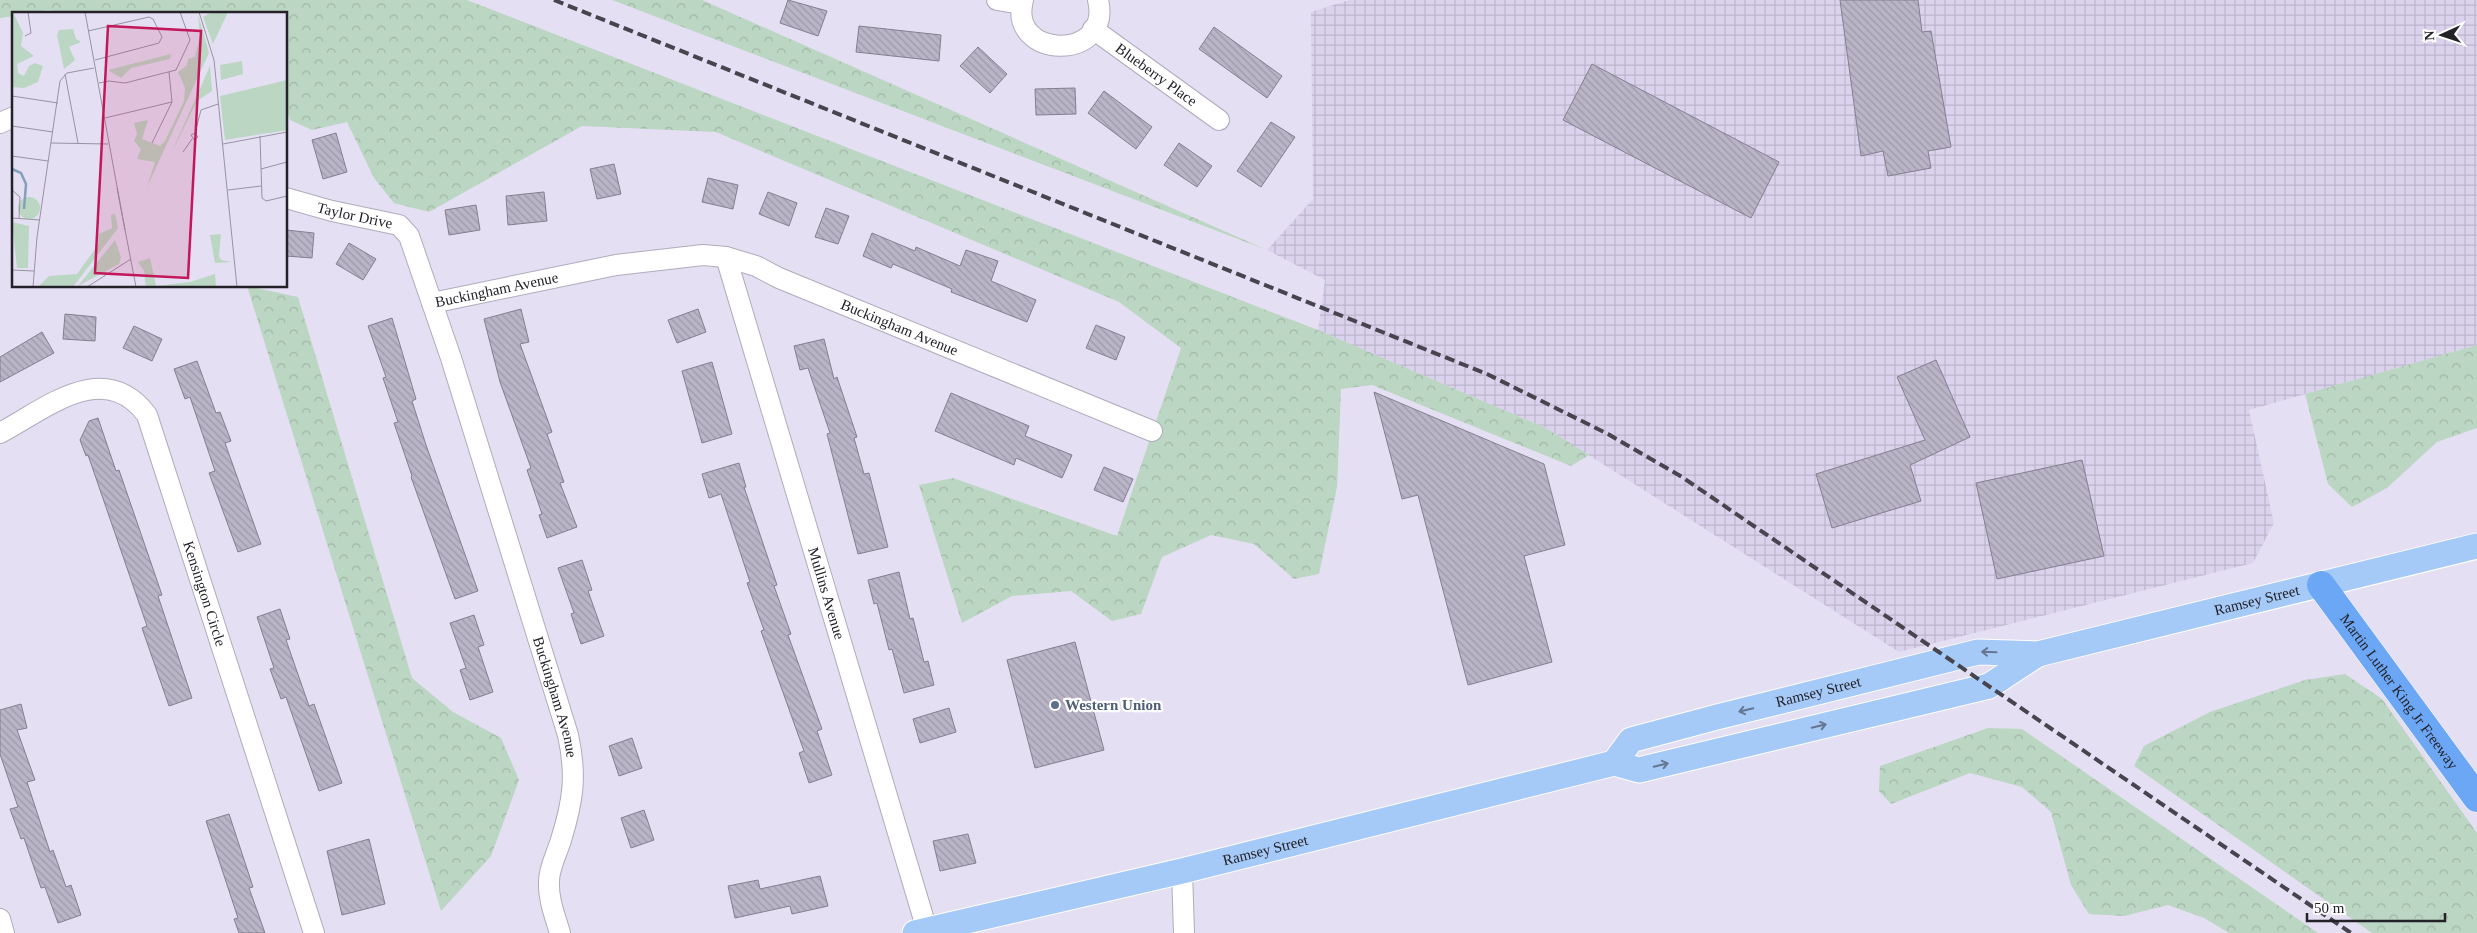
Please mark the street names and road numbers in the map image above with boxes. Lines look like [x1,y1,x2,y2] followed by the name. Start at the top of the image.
[1113,40,1200,110] street label: Blueberry Place
[315,199,394,232] street label: Taylor Drive
[434,269,560,310] street label: Buckingham Avenue
[838,296,961,359] street label: Buckingham Avenue
[180,539,229,649] street label: Kensington Circle
[805,545,848,642] street label: Mullins Avenue
[2213,582,2302,618] street label: Ramsey Street
[2337,611,2461,773] street label: Martin Luther King Jr Freeway
[530,635,580,759] street label: Buckingham Avenue
[1774,673,1863,710] street label: Ramsey Street
[1221,832,1310,868] street label: Ramsey Street

